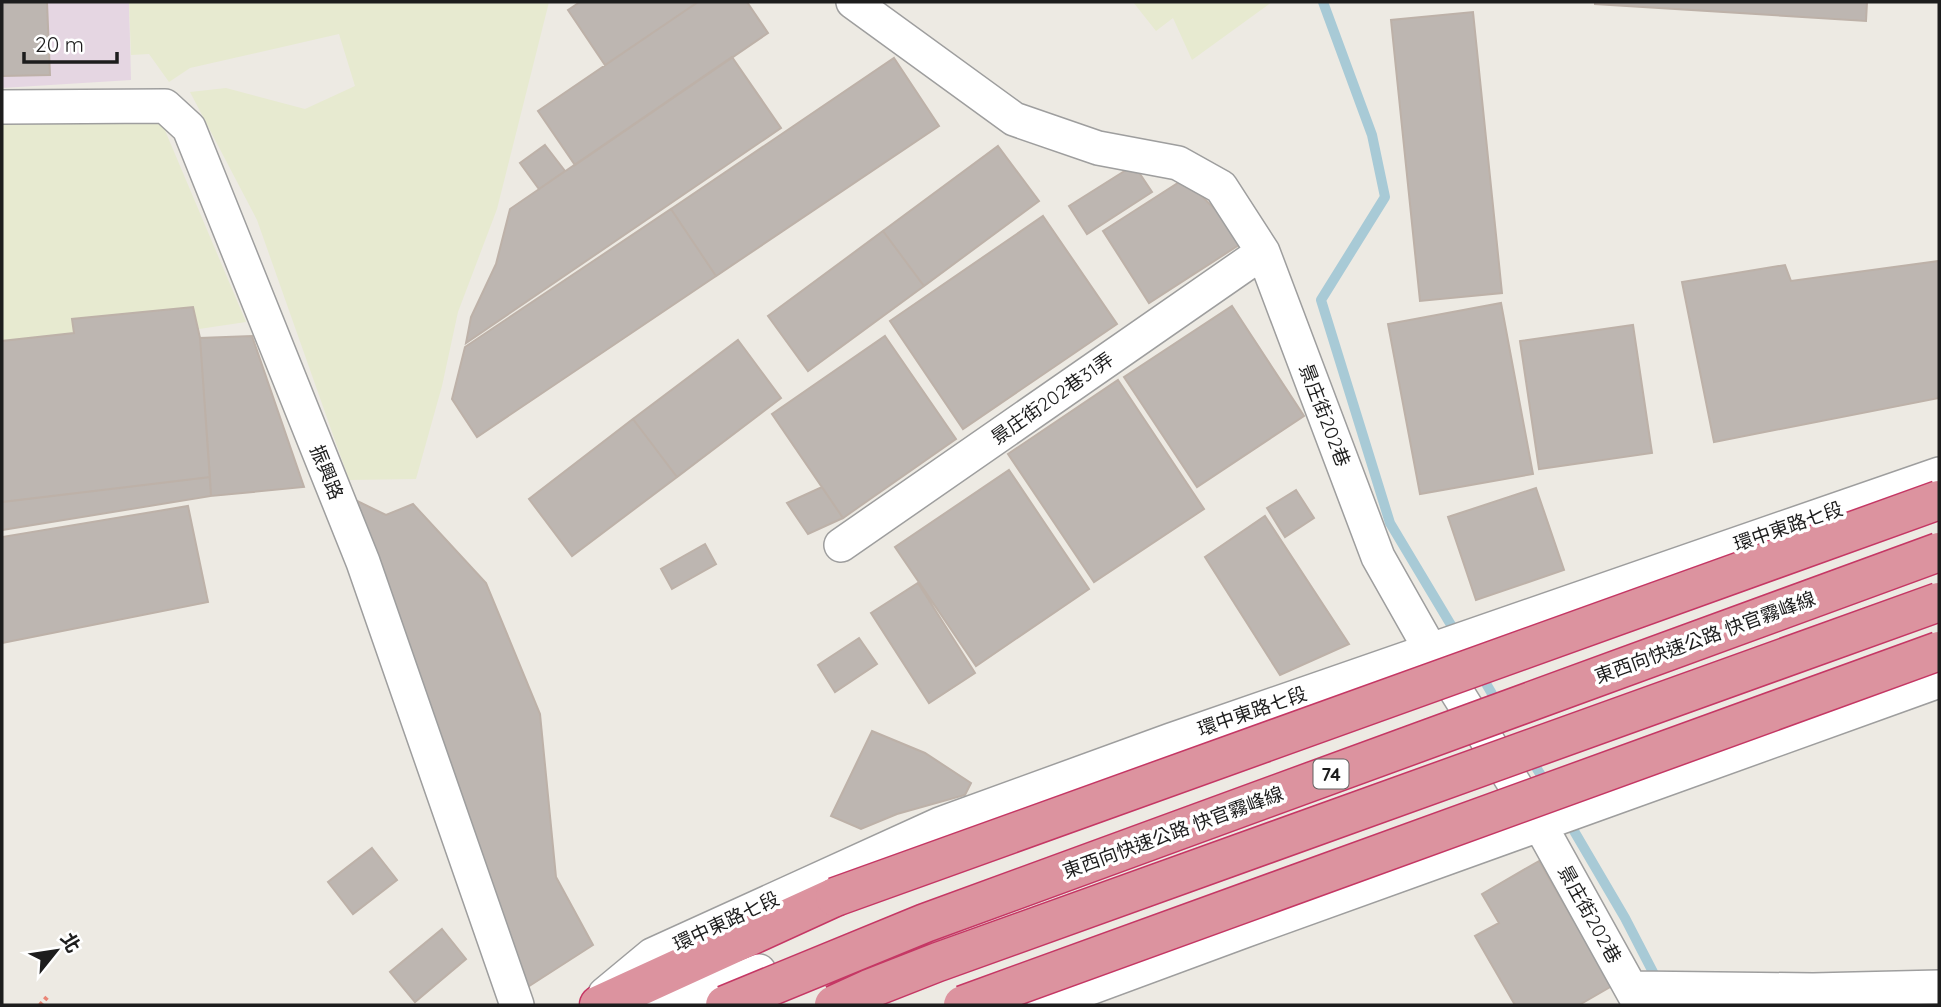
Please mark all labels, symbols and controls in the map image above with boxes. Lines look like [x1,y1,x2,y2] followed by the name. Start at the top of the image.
[24,21,117,65] scale bar
[35,31,84,57] text: 20 m
[986,347,1118,449] street label: 景庄街202巷31弄
[1294,360,1356,470] street label: 景庄街202巷
[305,441,349,503] street label: 振興路
[1730,496,1846,556] street label: 環中東路七段
[1591,586,1819,688] street label: 東西向快速公路 快官霧峰線
[1194,681,1310,741] street label: 環中東路七段
[1314,760,1348,788] road number: 74
[1059,781,1287,883] street label: 東西向快速公路 快官霧峰線
[1553,861,1627,967] street label: 景庄街202巷
[669,886,783,956] street label: 環中東路七段
[21,916,91,986] north arrow
[56,928,86,957] text: 北

